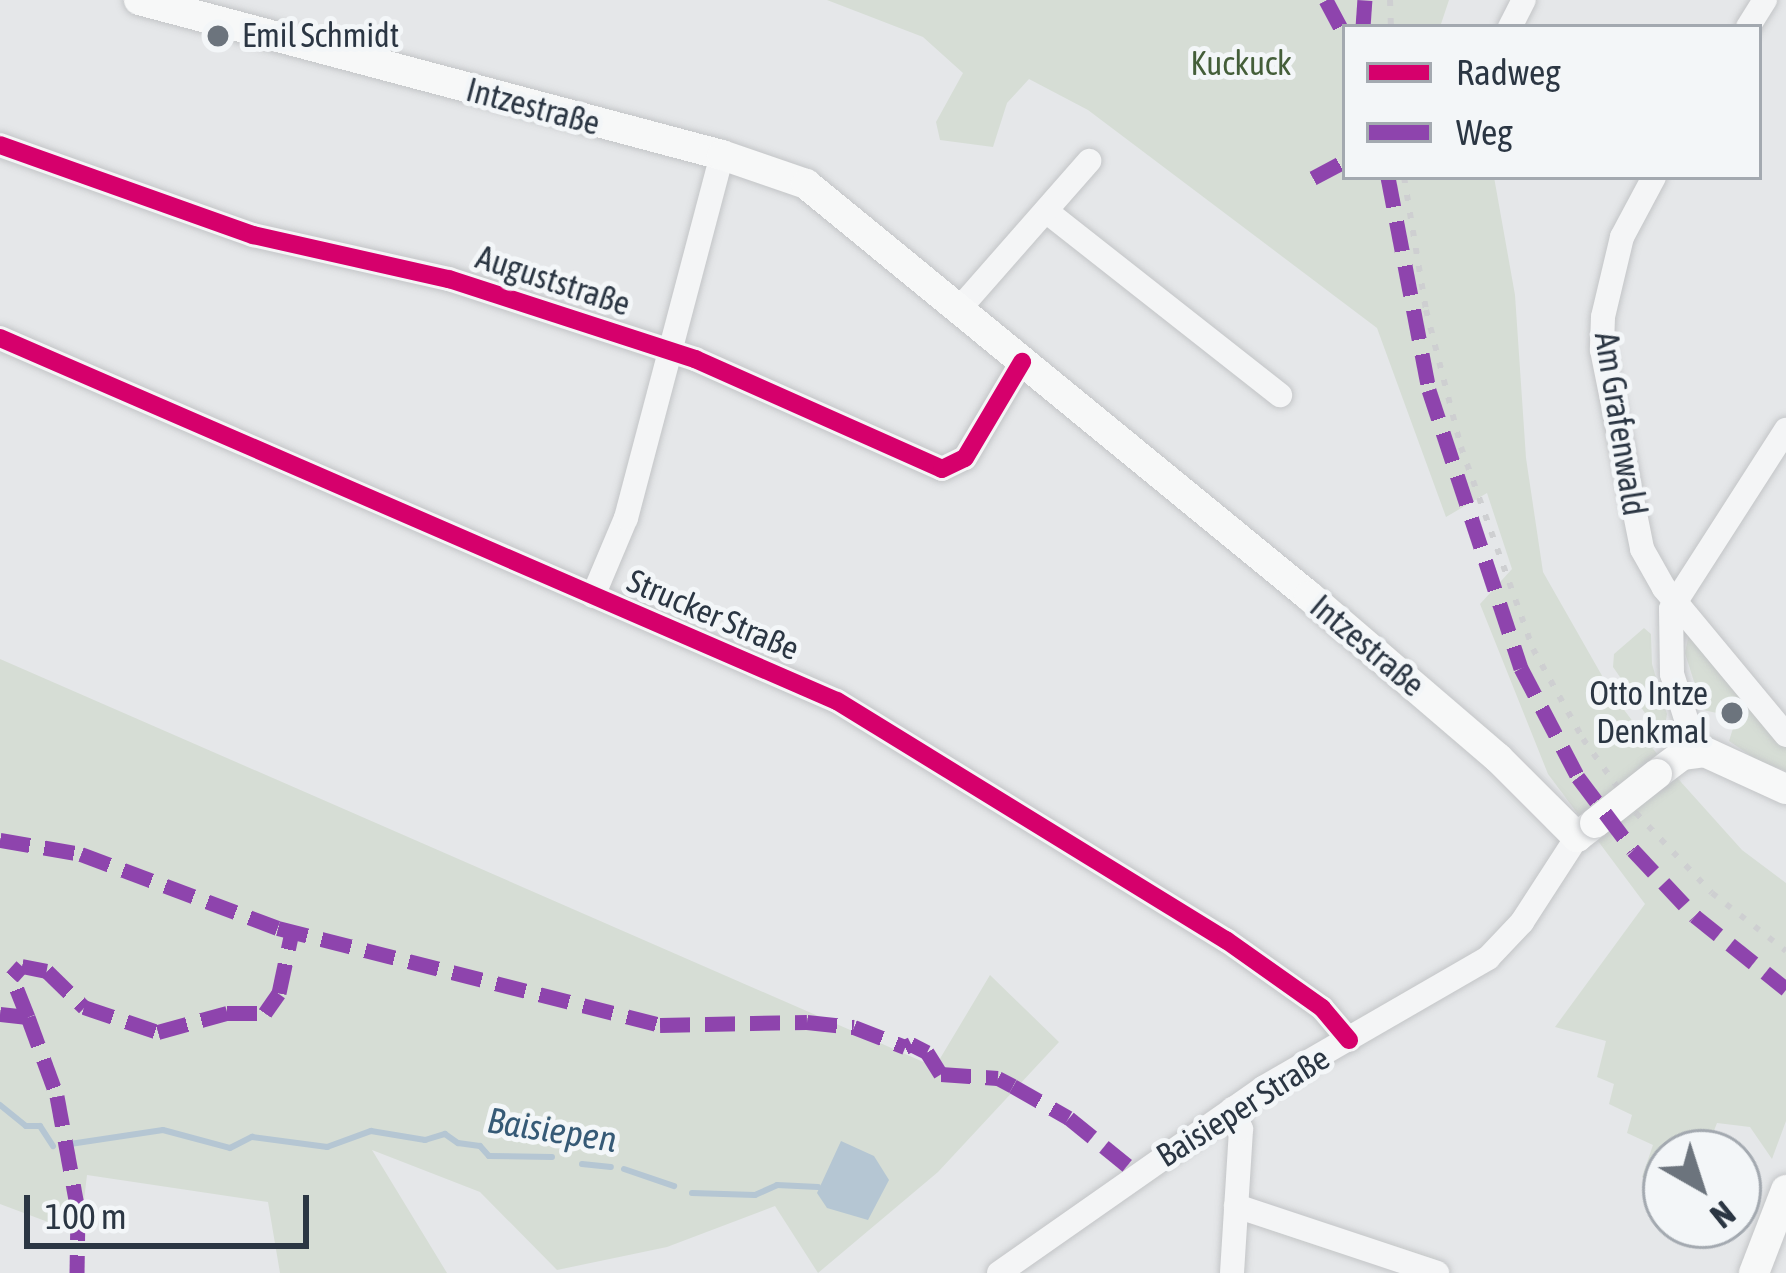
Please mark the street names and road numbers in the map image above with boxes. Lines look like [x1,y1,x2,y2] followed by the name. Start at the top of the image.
[462,70,604,144] street label: Intzestraße
[471,238,635,324] street label: Auguststraße
[1586,329,1654,519] street label: Am Grafenwald
[621,561,805,669] street label: Strucker Straße
[1302,587,1432,705] street label: Intzestraße
[1149,1038,1337,1176] street label: Baisieper Straße

